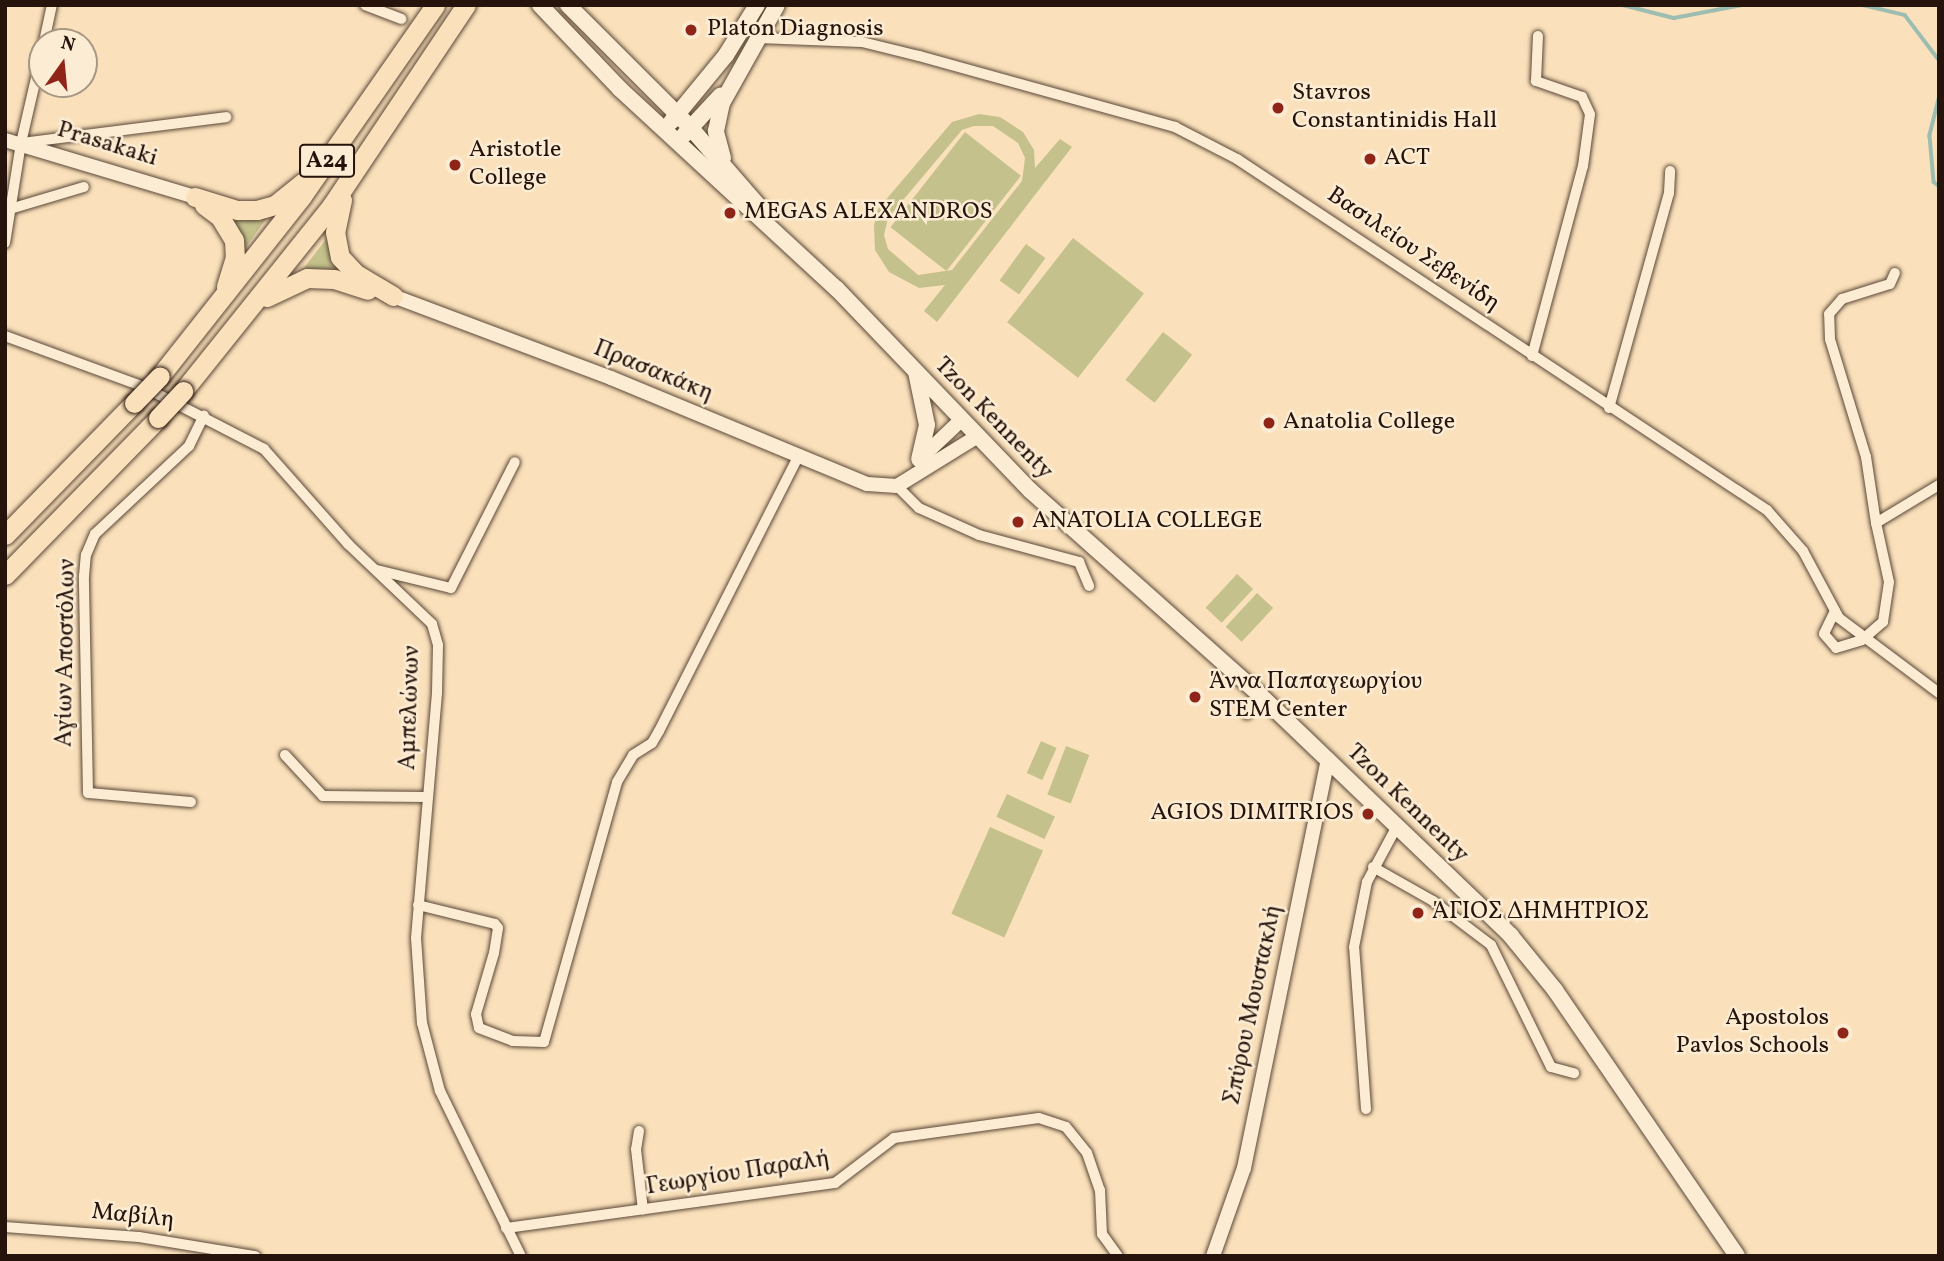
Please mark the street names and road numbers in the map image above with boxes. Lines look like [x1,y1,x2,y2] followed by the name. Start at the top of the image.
[53,116,161,174] street label: Prasakaki
[299,142,355,180] road number: Α24
[1321,181,1505,319] street label: Βασιλείου Σεβενίδη
[589,335,717,409] street label: Πρασακάκη
[927,352,1059,486] street label: Tzon Kennenty
[51,558,83,748] street label: Αγίων Αποστόλων
[394,645,428,771] street label: Αμπελώνων
[1340,738,1474,870] street label: Tzon Kennenty
[1219,902,1289,1108] street label: Σπύρου Μουστακλή
[644,1145,832,1203] street label: Γεωργίου Παραλή
[90,1198,176,1236] street label: Μαβίλη

